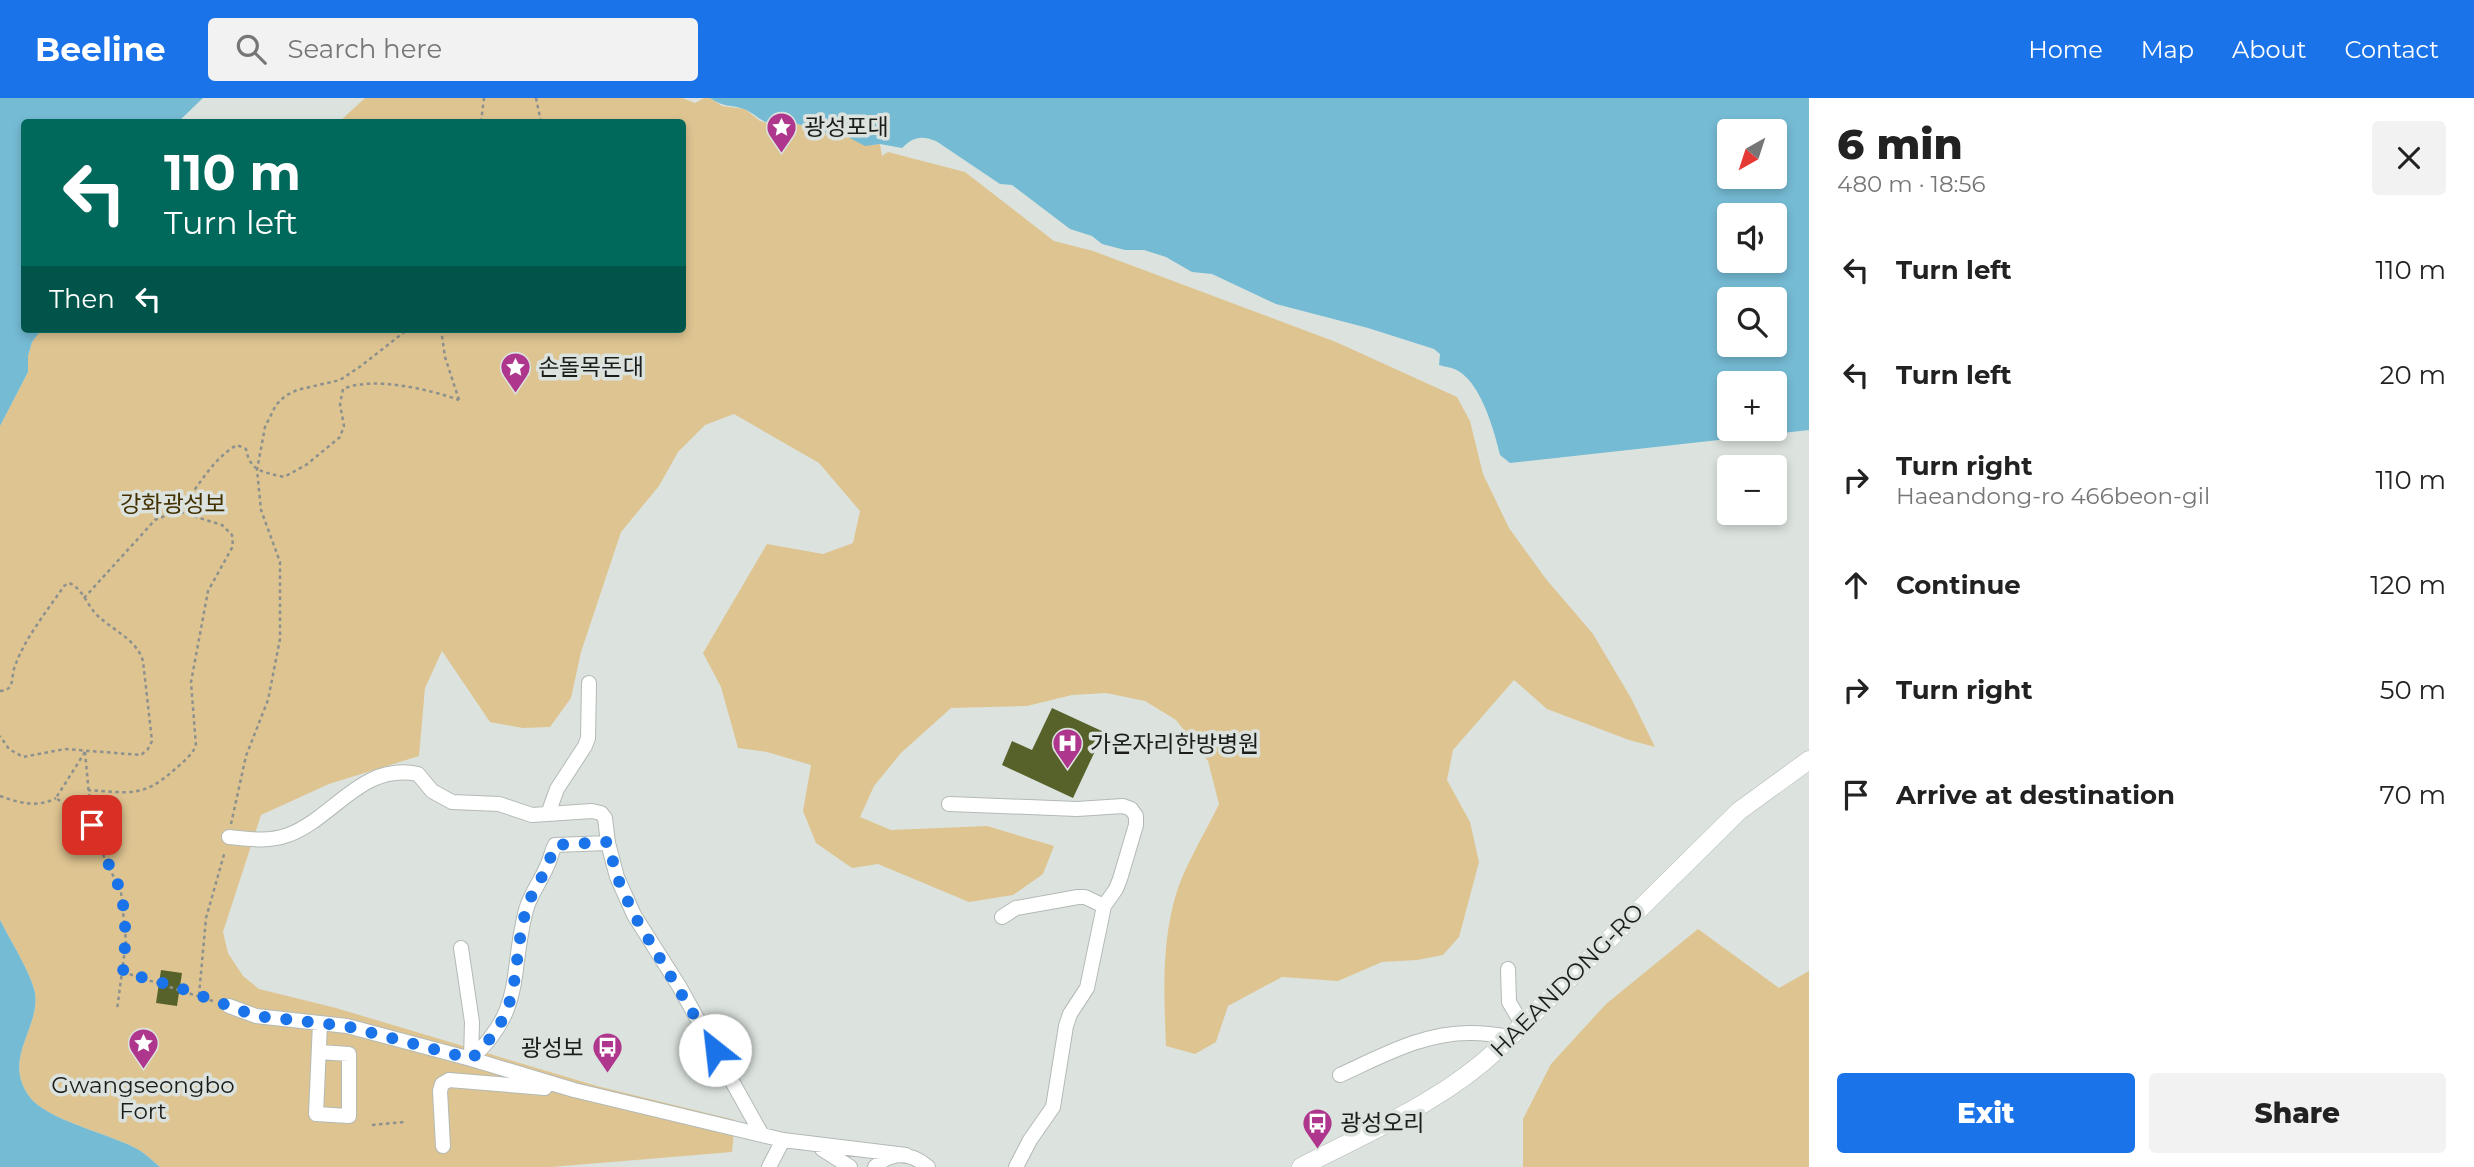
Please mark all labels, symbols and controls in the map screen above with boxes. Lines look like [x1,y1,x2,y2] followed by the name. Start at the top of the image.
[208,18,698,81] search box
[35,29,166,69] text: Beeline
[232,30,270,68] icon: search
[288,33,442,65] text: Search here
[2028,35,2103,64] text: Home
[2141,35,2194,64] text: Map
[2232,35,2306,64] text: About
[2344,35,2439,64] text: Contact
[764,110,798,154] place icon: 광성포대
[804,113,889,141] place label: 광성포대
[1837,118,1963,170] text: 6 min
[1717,119,1787,189] north arrow
[1717,119,1787,525] map controls
[2372,121,2446,195] button: close
[164,143,301,202] text: 110 m
[49,147,140,238] icon: left
[1837,170,1986,198] text: 480 m · 18:56
[164,203,298,242] text: Turn left
[1717,203,1787,273] button: sound
[1837,251,1875,289] icon: left
[1896,254,2012,286] text: Turn left
[2376,254,2446,286] text: 110 m
[129,280,167,318] icon: left
[49,283,115,315] text: Then
[1717,287,1787,357] button: search
[498,350,532,394] place icon: 손돌목돈대
[538,353,644,381] place label: 손돌목돈대
[1837,356,1875,394] icon: left
[1896,359,2012,391] text: Turn left
[2380,359,2446,391] text: 20 m
[1717,371,1787,441] button: +
[1896,450,2032,482] text: Turn right
[1717,455,1787,525] button: −
[1837,461,1875,499] icon: right
[2376,464,2446,496] text: 110 m
[1896,482,2210,510] text: Haeandong-ro 466beon-gil
[120,490,226,518] park label: 강화광성보
[1837,566,1875,604] icon: ahead
[1896,569,2021,601] text: Continue
[2370,569,2446,601] text: 120 m
[1837,671,1875,709] icon: right
[1896,674,2032,706] text: Turn right
[2380,674,2446,706] text: 50 m
[1050,727,1084,771] hospital icon: 가온자리한방병원
[1090,730,1259,758] place label: 가온자리한방병원
[1837,776,1875,814] icon: arrive
[1896,779,2175,811] text: Arrive at destination
[2380,779,2446,811] text: 70 m
[62,795,122,855] pin
[73,806,111,844] icon: arrive
[1485,898,1649,1062] street label: HAEANDONG-RO
[678,1013,752,1087] position arrow
[126,1027,160,1071] place icon: Gwangseongbo Fort
[590,1031,624,1075] bus stop icon: 광성보
[521,1034,584,1062] place label: 광성보
[51,1071,235,1125] place label: Gwangseongbo Fort
[1837,1073,2135,1153] button: Exit
[2149,1073,2446,1153] button: Share
[1300,1106,1334,1150] bus stop icon: 광성오리
[1340,1109,1425,1137] place label: 광성오리

